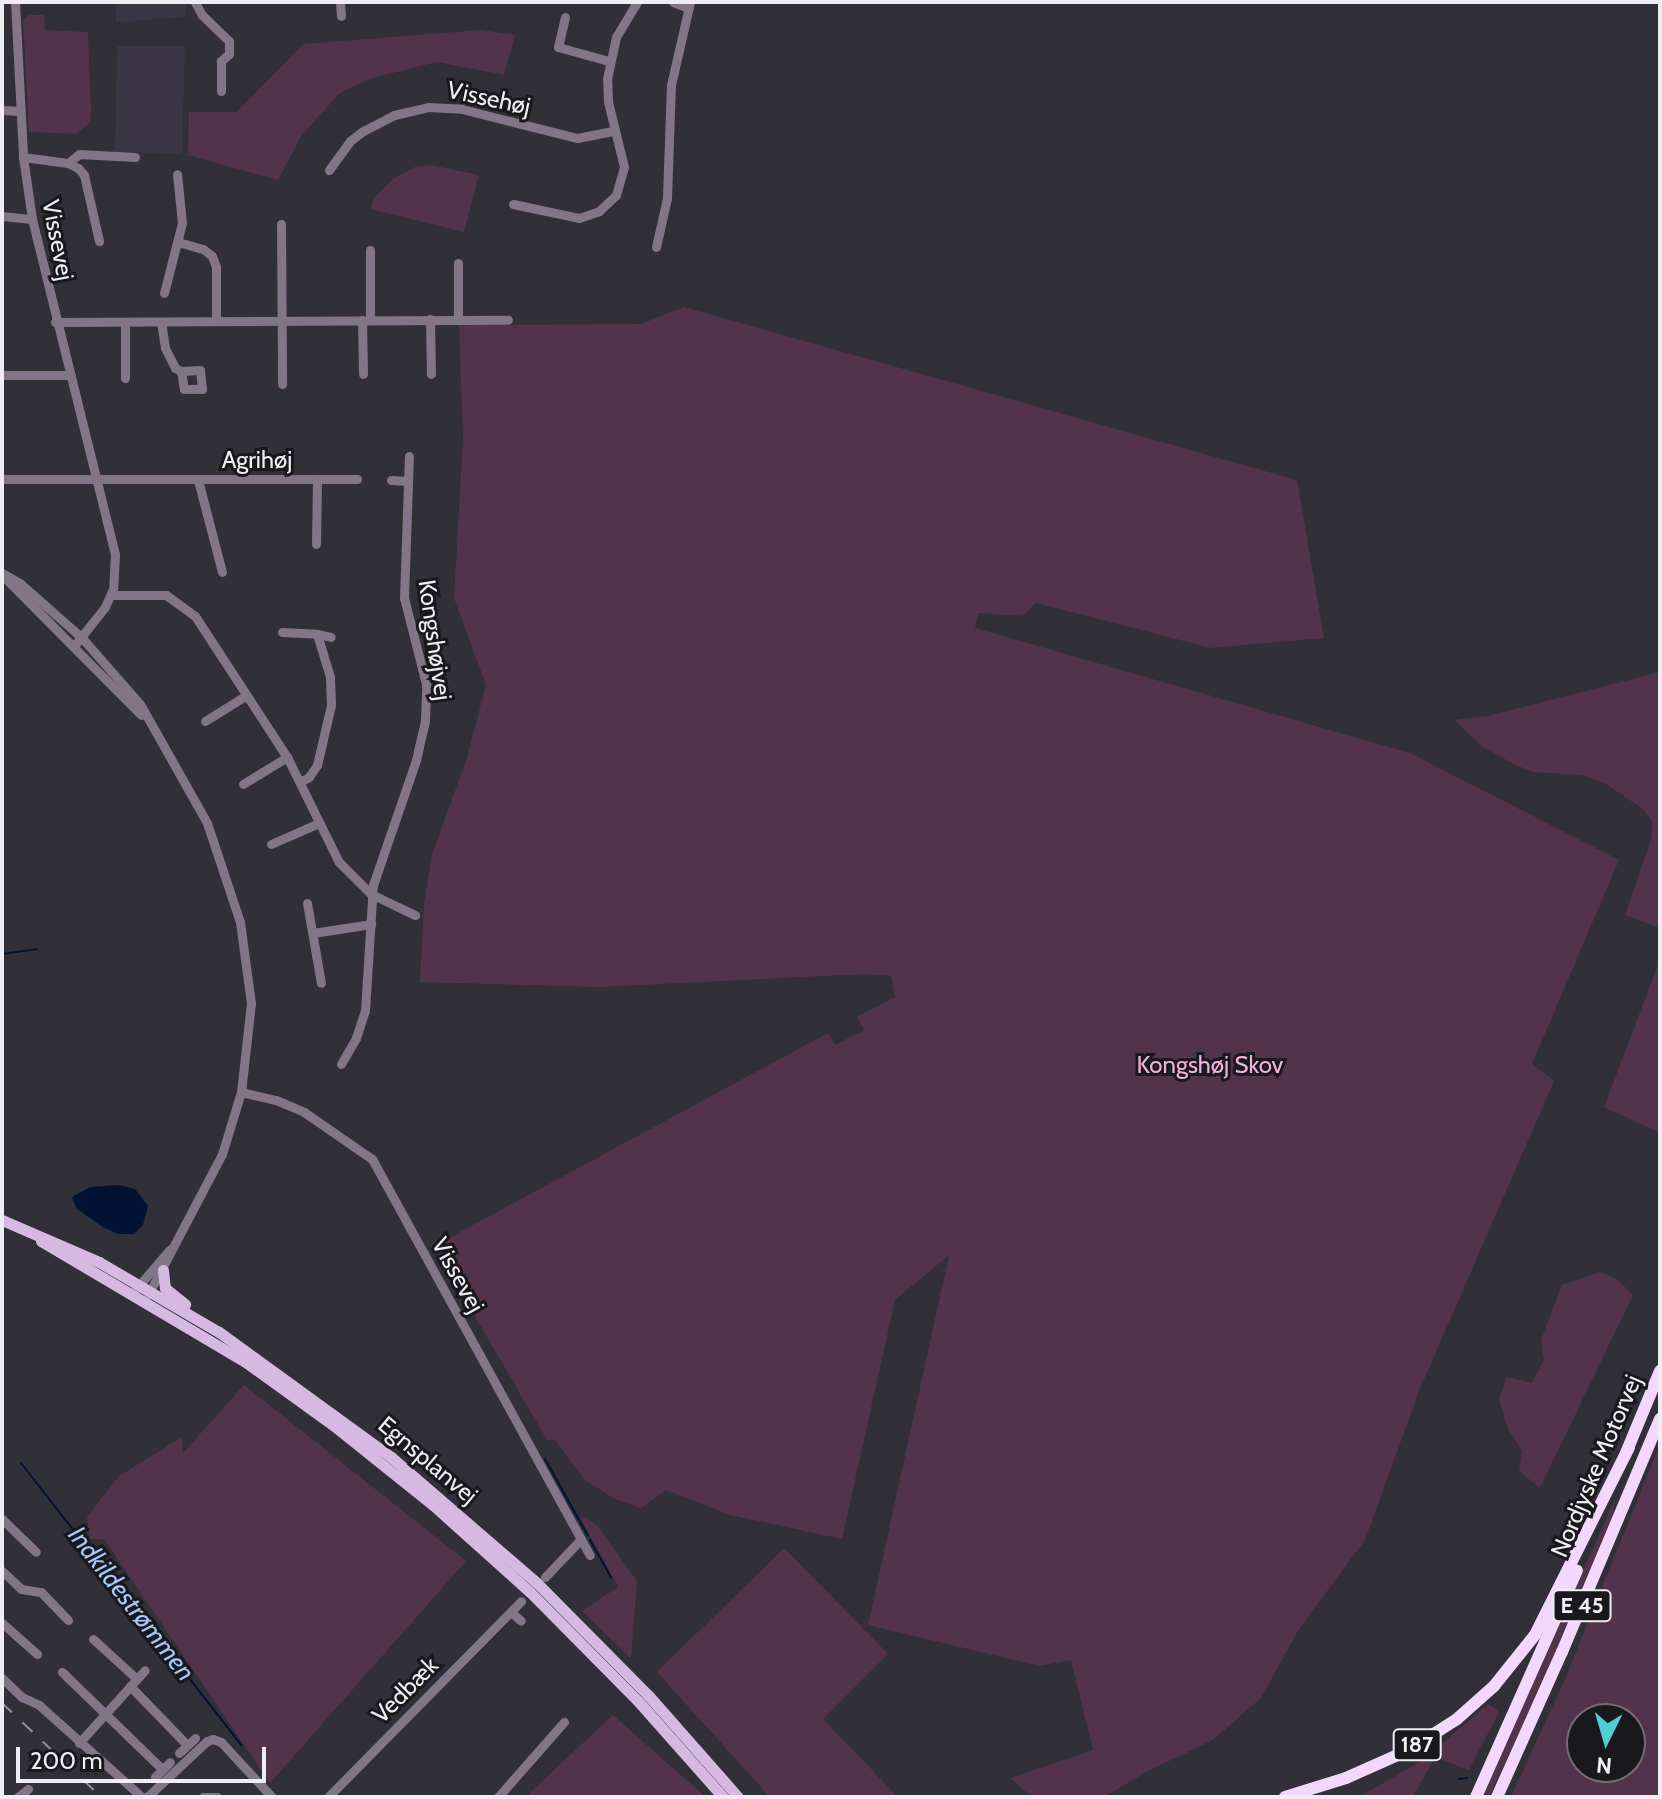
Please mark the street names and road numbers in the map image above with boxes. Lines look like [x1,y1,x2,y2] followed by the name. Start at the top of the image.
[445,75,533,121] street label: Vissehøj
[36,197,80,283] street label: Vissevej
[222,446,292,474] street label: Agrihøj
[412,578,458,702] street label: Kongshøjvej
[426,1232,490,1318] street label: Vissevej
[1545,1370,1647,1562] street label: Nordjyske Motorvej
[372,1410,484,1510] street label: Egnsplanvej
[1552,1588,1612,1624] road number: E 45
[366,1651,444,1729] street label: Vedbæk
[1391,1727,1443,1763] road number: 187

